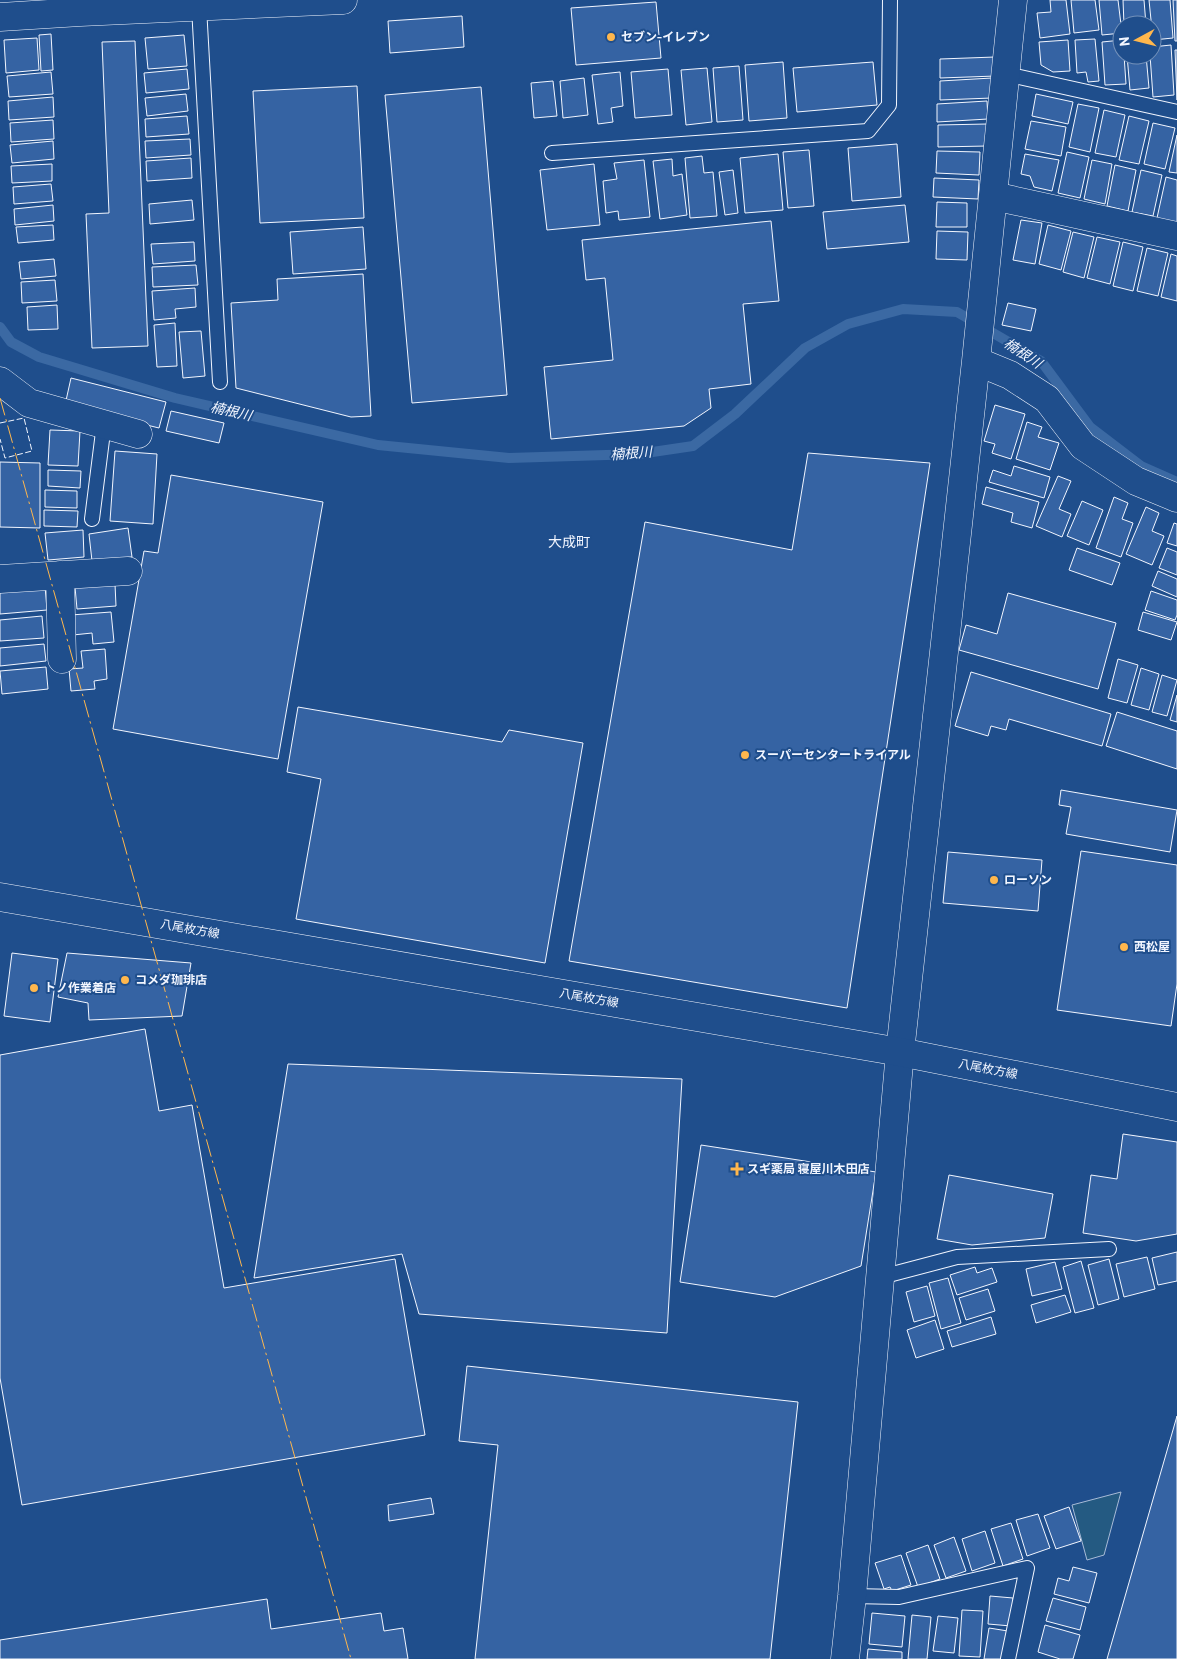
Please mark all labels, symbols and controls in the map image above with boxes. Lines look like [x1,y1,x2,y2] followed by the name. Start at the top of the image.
[1112,15,1162,65] north arrow
[621,29,710,43] place label: セブン-イレブン
[605,31,617,43] marker: セブン-イレブン
[1115,36,1133,47] text: N
[1001,334,1047,372] water label: 楠根川
[209,398,255,424] water label: 楠根川
[609,442,655,462] water label: 楠根川
[548,533,590,550] district label: 大成町
[755,747,911,761] place label: スーパーセンタートライアル
[739,749,751,761] marker: スーパーセンタートライアル
[1004,872,1052,886] place label: ローソン
[988,874,1000,886] marker: ローソン
[159,916,221,940] street label: 八尾枚方線
[1134,939,1170,953] place label: 西松屋
[1118,941,1130,953] marker: 西松屋
[135,972,207,986] place label: コメダ珈琲店
[119,974,131,986] marker: コメダ珈琲店
[44,980,116,994] place label: トノ作業着店
[28,982,40,994] marker: トノ作業着店
[558,985,620,1009] street label: 八尾枚方線
[957,1055,1019,1081] street label: 八尾枚方線
[747,1161,869,1175] place label: スギ薬局 寝屋川木田店
[731,1163,743,1175] marker: スギ薬局 寝屋川木田店

